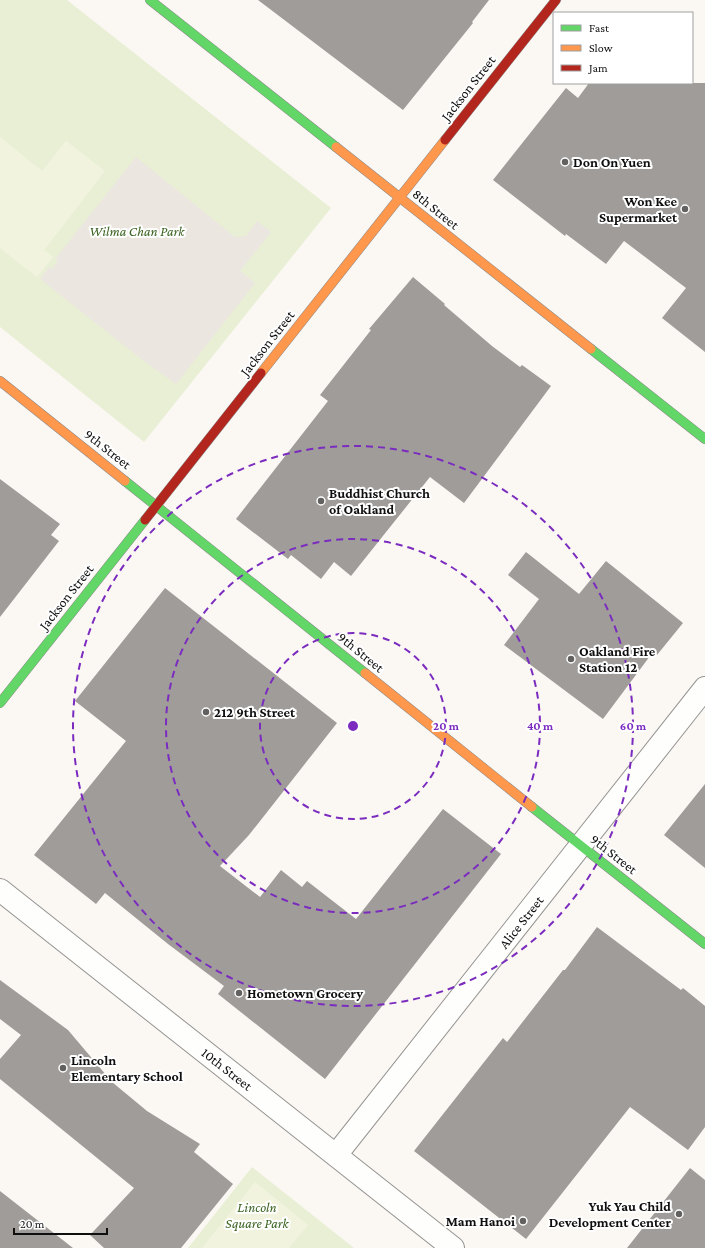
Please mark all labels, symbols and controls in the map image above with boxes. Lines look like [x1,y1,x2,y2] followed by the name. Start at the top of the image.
[553,12,693,84] legend
[589,21,610,35] text: Fast
[589,41,613,55] text: Slow
[436,52,499,125] street label: Jackson Street
[588,61,608,75] text: Jam
[573,154,651,170] place label: Don On Yuen
[560,157,570,167] marker: Don On Yuen
[410,185,463,233] street label: 8th Street
[599,193,678,225] place label: Won Kee Supermarket
[680,204,690,214] marker: Won Kee Supermarket
[90,223,185,239] park label: Wilma Chan Park
[235,307,298,380] street label: Jackson Street
[82,426,135,472] street label: 9th Street
[329,485,430,517] place label: Buddhist Church of Oakland
[316,496,326,506] marker: Buddhist Church of Oakland
[34,561,97,634] street label: Jackson Street
[335,629,388,676] street label: 9th Street
[579,643,656,675] place label: Oakland Fire Station 12
[566,654,576,664] marker: Oakland Fire Station 12
[214,704,296,720] place label: 212 9th Street
[201,707,211,717] marker: 212 9th Street
[346,719,360,733] centre of rings
[433,719,460,733] text: 20 m
[527,719,554,733] text: 40 m
[620,719,647,733] text: 60 m
[588,831,641,877] street label: 9th Street
[495,892,547,952] street label: Alice Street
[247,985,363,1001] place label: Hometown Grocery
[234,988,244,998] marker: Hometown Grocery
[198,1044,256,1094] street label: 10th Street
[71,1052,183,1084] place label: Lincoln Elementary School
[58,1063,68,1073] marker: Lincoln Elementary School
[549,1198,671,1230] place label: Yuk Yau Child Development Center
[225,1199,290,1231] park label: Lincoln Square Park
[674,1209,684,1219] marker: Yuk Yau Child Development Center
[14,1210,107,1236] scale bar
[446,1213,515,1229] place label: Mam Hanoi
[518,1216,528,1226] marker: Mam Hanoi
[20,1217,45,1231] text: 20 m

